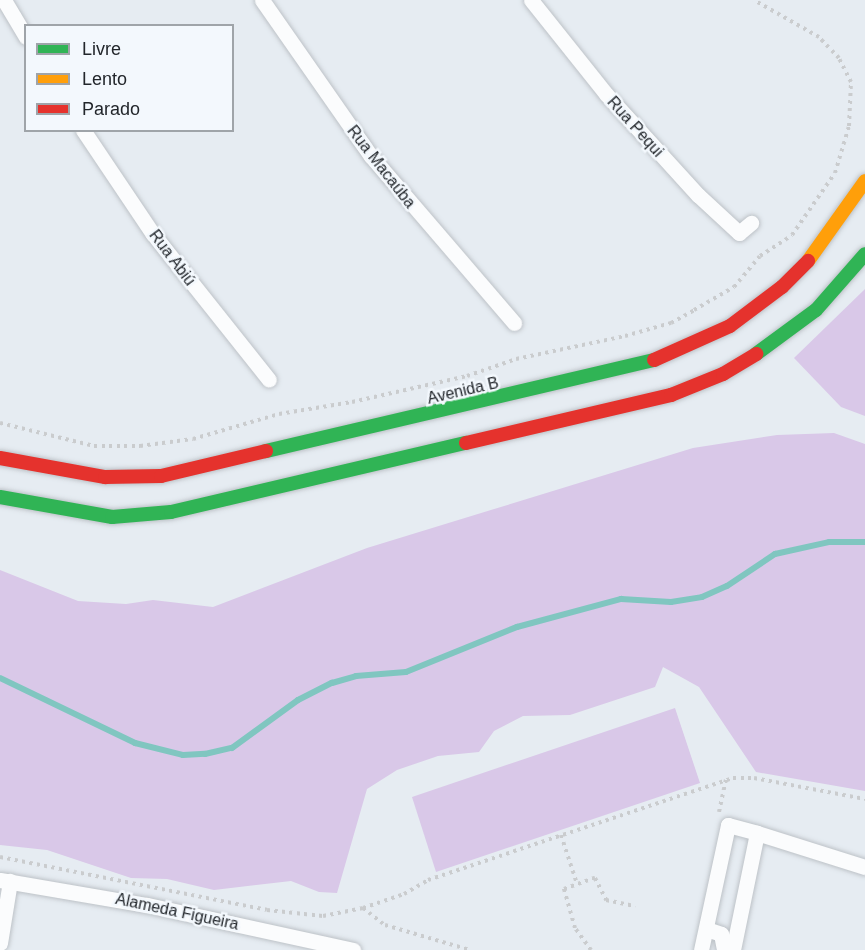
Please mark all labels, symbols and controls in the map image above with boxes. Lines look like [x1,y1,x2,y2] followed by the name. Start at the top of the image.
[24,24,234,132] legend
[82,39,121,59] text: Livre
[82,69,127,89] text: Lento
[603,93,667,161] street label: Rua Pequi
[82,99,140,119] text: Parado
[343,122,419,212] street label: Rua Macaúba
[145,226,199,290] street label: Rua Abiú
[425,373,501,409] street label: Avenida B
[114,890,240,934] street label: Alameda Figueira

